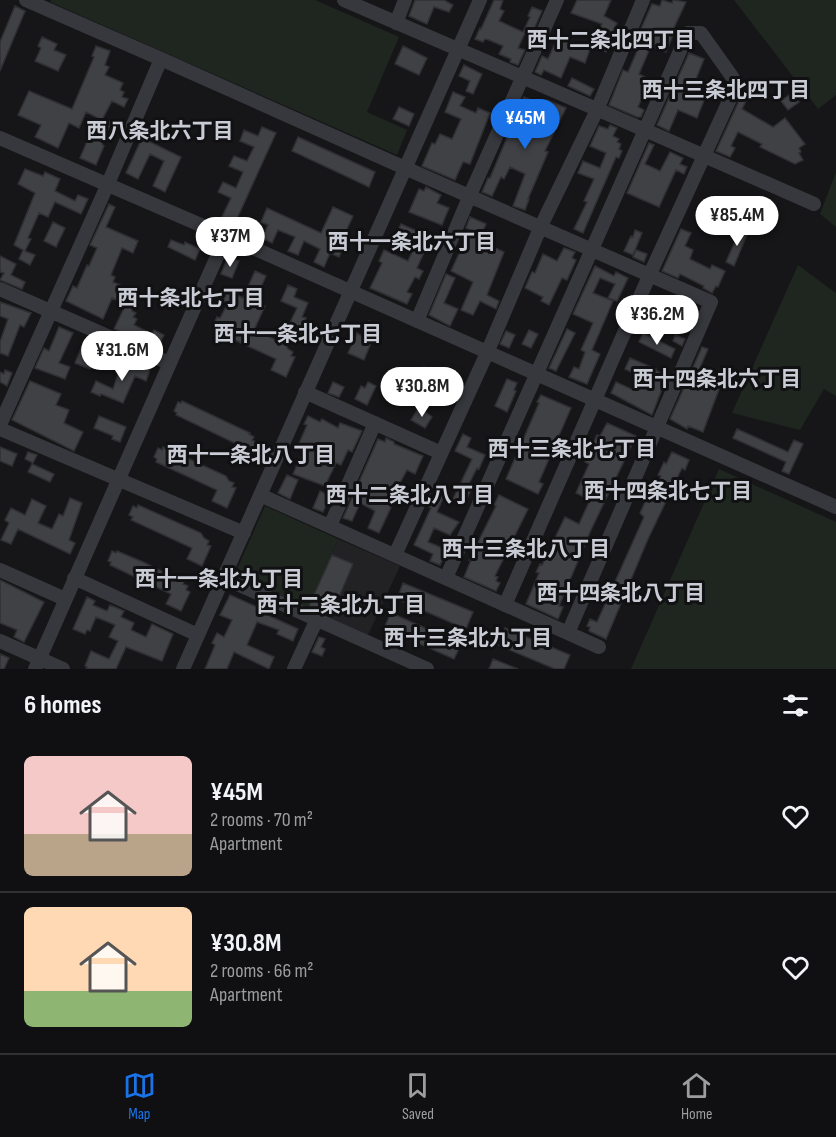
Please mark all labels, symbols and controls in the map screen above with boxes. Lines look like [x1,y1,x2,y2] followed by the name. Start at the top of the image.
[527,28,695,53] district label: 西十二条北四丁目
[642,78,810,103] district label: 西十三条北四丁目
[489,99,561,150] pin: ¥45M
[505,106,545,130] text: ¥45M
[87,119,234,144] district label: 西八条北六丁目
[688,196,786,247] pin: ¥85.4M
[709,203,765,227] text: ¥85.4M
[194,217,266,268] pin: ¥37M
[210,224,250,248] text: ¥37M
[328,230,496,255] district label: 西十一条北六丁目
[118,286,265,311] district label: 西十条北七丁目
[608,295,706,346] pin: ¥36.2M
[630,302,684,326] text: ¥36.2M
[214,322,382,347] district label: 西十一条北七丁目
[73,331,171,382] pin: ¥31.6M
[95,338,149,362] text: ¥31.6M
[373,367,471,418] pin: ¥30.8M
[633,367,801,392] district label: 西十四条北六丁目
[395,374,449,398] text: ¥30.8M
[488,437,656,462] district label: 西十三条北七丁目
[167,443,335,468] district label: 西十一条北八丁目
[584,479,752,504] district label: 西十四条北七丁目
[326,483,494,508] district label: 西十二条北八丁目
[442,537,610,562] district label: 西十三条北八丁目
[135,567,303,592] district label: 西十一条北九丁目
[537,581,705,606] district label: 西十四条北八丁目
[257,593,425,618] district label: 西十二条北九丁目
[384,626,552,651] district label: 西十三条北九丁目
[779,689,812,722] icon: filters
[24,690,102,721] text: 6 homes
[210,777,263,808] text: ¥45M
[72,780,144,852] icon: home
[779,800,812,833] icon: heart
[210,808,313,832] text: 2 rooms · 70 m²
[210,832,283,856] text: Apartment
[210,928,281,959] text: ¥30.8M
[72,931,144,1003] icon: home
[779,951,812,984] icon: heart
[210,959,314,983] text: 2 rooms · 66 m²
[210,983,283,1007] text: Apartment
[123,1069,156,1124] tab: Map
[401,1069,434,1124] tab: Saved
[680,1069,713,1124] tab: Home

